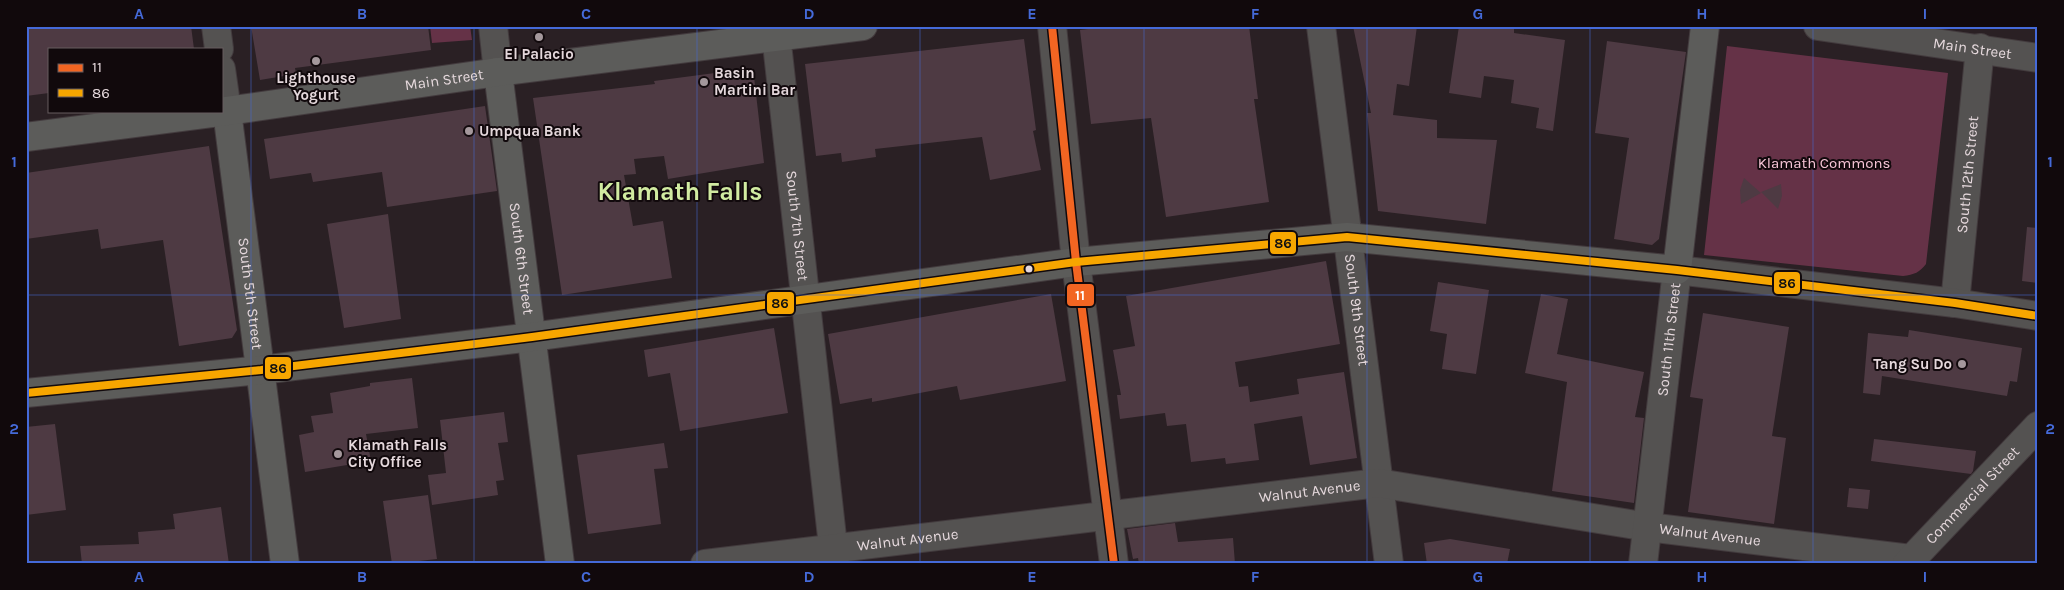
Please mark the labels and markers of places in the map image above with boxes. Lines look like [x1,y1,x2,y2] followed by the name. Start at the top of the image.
[533,31,545,43] marker: El Palacio
[504,45,574,63] place label: El Palacio
[310,55,322,67] marker: Lighthouse Yogurt
[714,64,795,99] place label: Basin Martini Bar
[276,69,356,104] place label: Lighthouse Yogurt
[698,76,710,88] marker: Basin Martini Bar
[479,122,581,140] place label: Umpqua Bank
[463,125,475,137] marker: Umpqua Bank
[1024,264,1034,274] unlabelled marker
[1873,355,1952,373] place label: Tang Su Do
[1956,358,1968,370] marker: Tang Su Do
[348,436,447,471] place label: Klamath Falls City Office
[332,448,344,460] marker: Klamath Falls City Office

